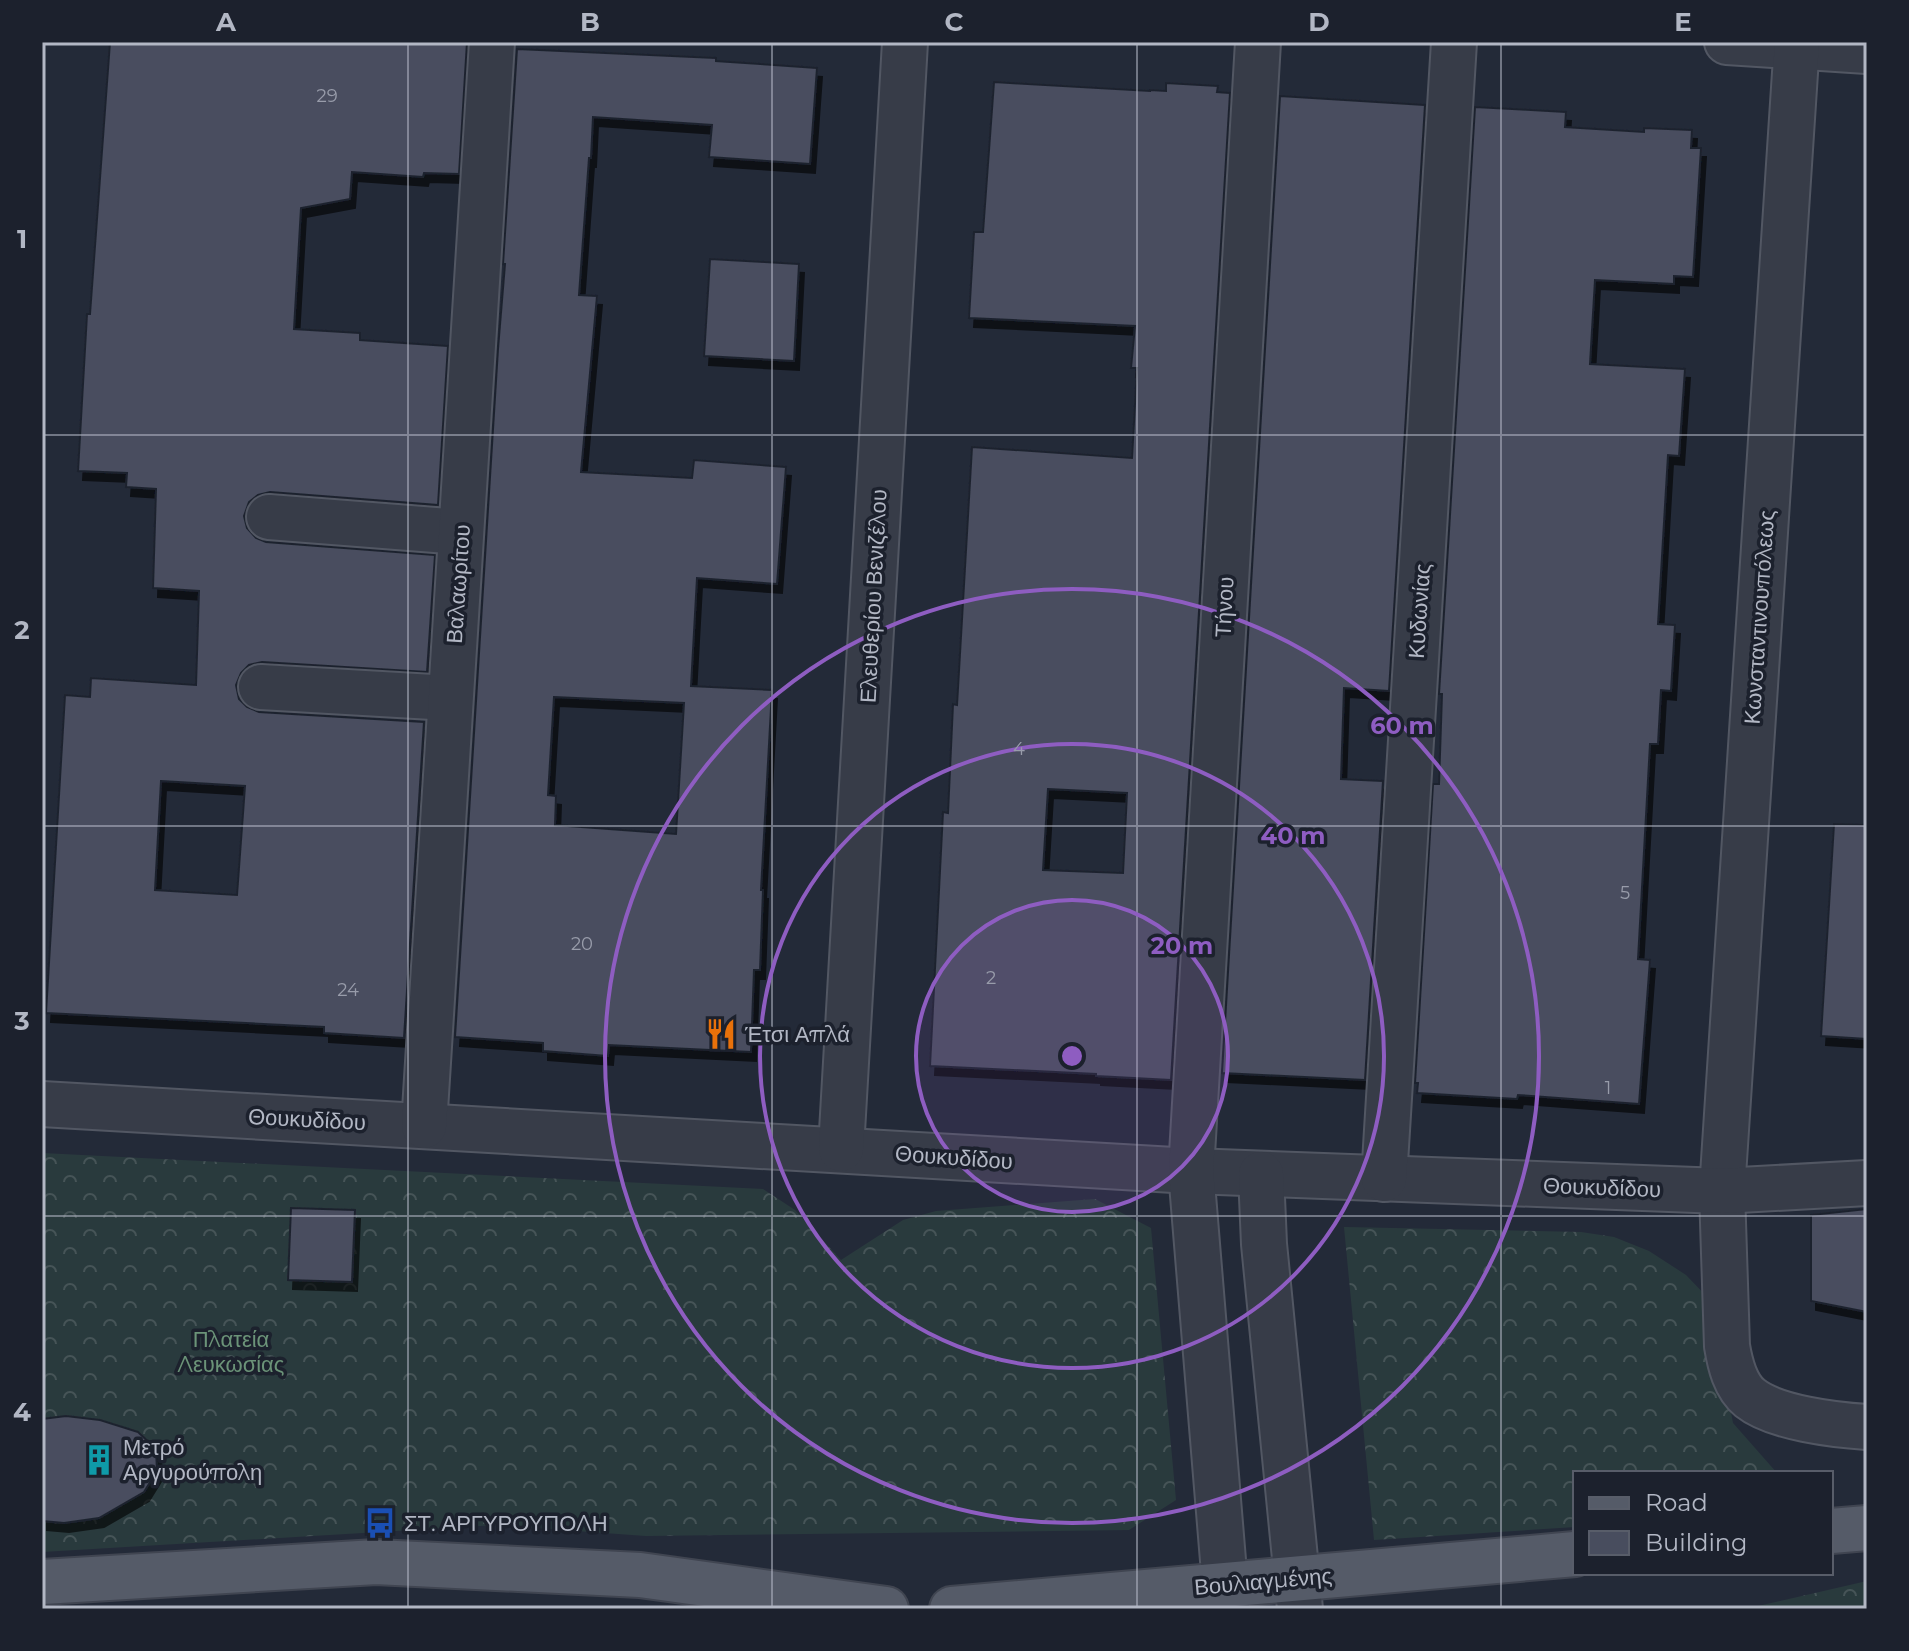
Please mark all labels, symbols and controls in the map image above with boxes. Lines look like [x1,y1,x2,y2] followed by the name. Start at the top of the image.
[215,6,237,38] text: A
[580,6,600,38] text: B
[945,6,964,38] text: C
[1308,6,1330,38] text: D
[1674,6,1692,38] text: E
[316,85,338,107] house number: 29
[17,223,27,255] text: 1
[854,488,893,704] street label: Ελευθερίου Βενιζέλου
[1739,509,1780,725] street label: Κωνσταντινουπόλεως
[441,524,476,644] street label: Βαλαωρίτου
[1403,563,1436,660] street label: Κυδωνίας
[1209,576,1240,638] street label: Τήνου
[14,614,30,646] text: 2
[1370,711,1434,740] text: 60 m
[1013,738,1025,760] house number: 4
[1261,821,1325,850] text: 40 m
[1620,882,1630,904] house number: 5
[1151,931,1213,960] text: 20 m
[571,933,593,955] house number: 20
[986,967,996,989] house number: 2
[337,979,359,1001] house number: 24
[13,1005,30,1037] text: 3
[704,1017,738,1051] restaurant icon: Έτσι Απλά
[744,1021,850,1048] place label: Έτσι Απλά
[1058,1042,1086,1070] centre of rings
[1605,1077,1611,1099] house number: 1
[247,1103,367,1136] street label: Θουκυδίδου
[894,1140,1014,1175] street label: Θουκυδίδου
[1543,1172,1661,1203] street label: Θουκυδίδου
[178,1326,284,1378] park label: Πλατεία Λευκωσίας
[13,1396,31,1428] text: 4
[123,1434,262,1486] place label: Μετρό Αργυρούπολη
[82,1443,116,1477] building icon: Μετρό Αργυρούπολη
[1573,1471,1833,1575] legend
[1645,1488,1708,1517] text: Road
[363,1506,397,1540] bus stop icon: ΣΤ. ΑΡΓΥΡΟΥΠΟΛΗ
[404,1510,608,1537] place label: ΣΤ. ΑΡΓΥΡΟΥΠΟΛΗ
[1645,1528,1748,1557] text: Building
[1193,1562,1333,1601] street label: Βουλιαγμένης

